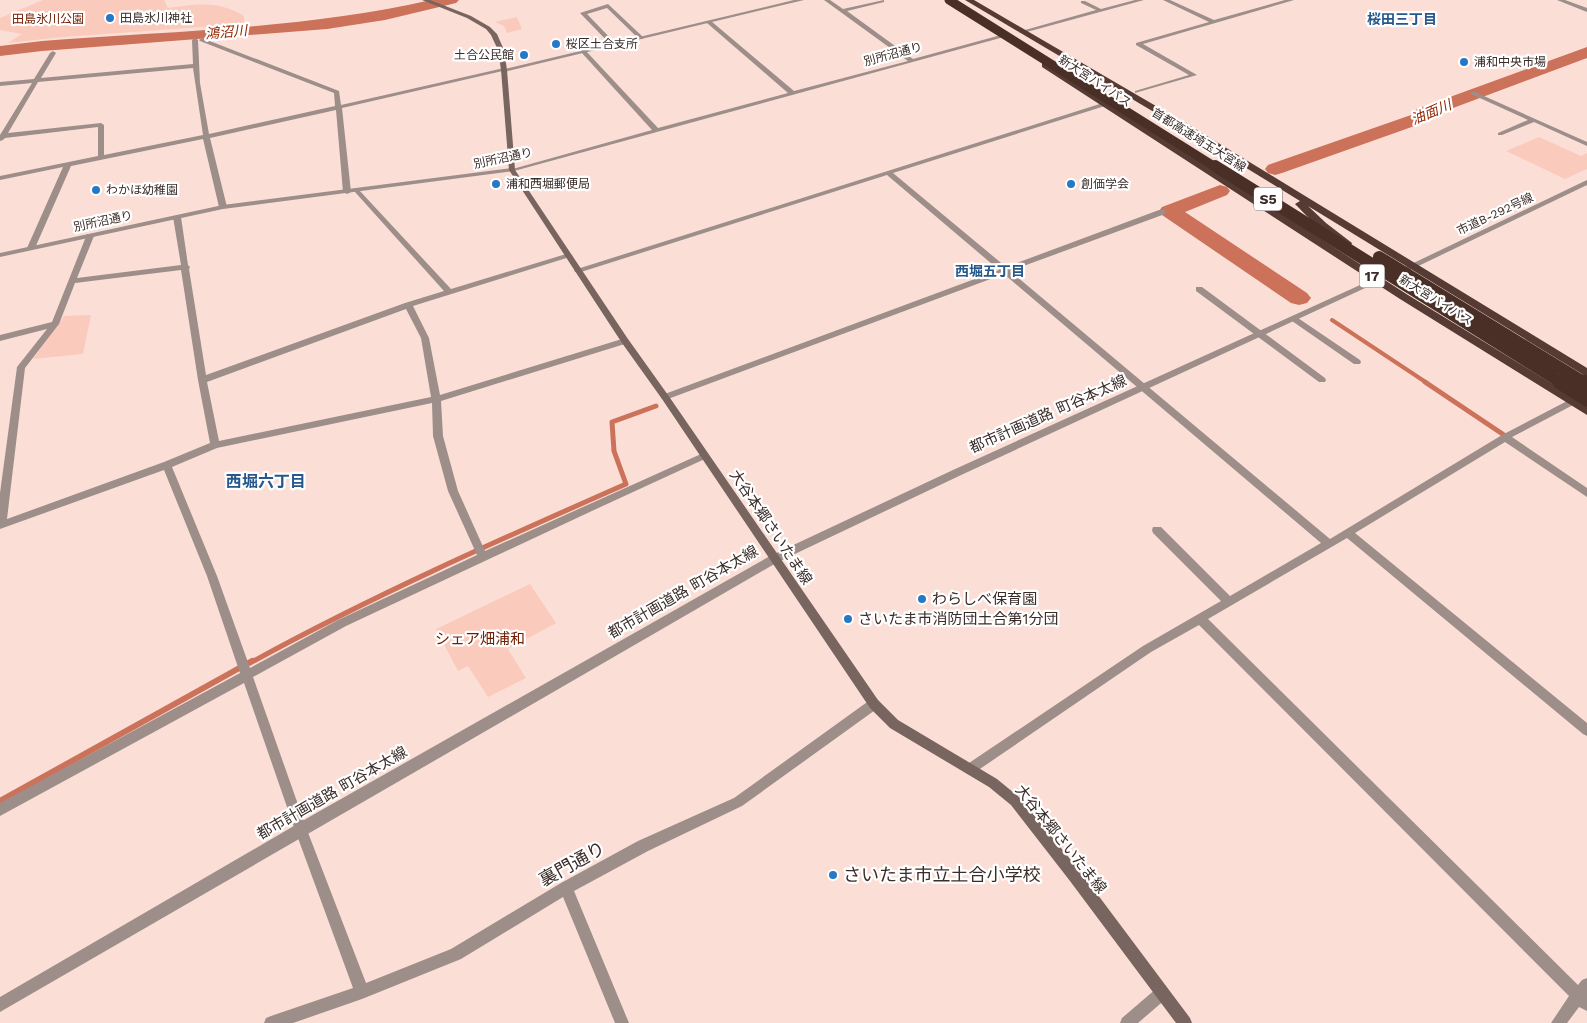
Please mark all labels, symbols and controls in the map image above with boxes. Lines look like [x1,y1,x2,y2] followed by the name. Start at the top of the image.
[120,11,192,25] place label: 田島氷川神社
[1367,11,1437,27] district label: 桜田三丁目
[12,12,84,26] park label: 田島氷川公園
[104,12,116,24] marker: 田島氷川神社
[204,22,250,42] water label: 鴻沼川
[566,37,638,51] place label: 桜区土合支所
[550,38,562,50] marker: 桜区土合支所
[862,39,924,69] street label: 別所沼通り
[454,48,514,62] place label: 土合公民館
[518,49,530,61] marker: 土合公民館
[1056,52,1134,110] street label: 新大宮バイパス
[1474,55,1546,69] place label: 浦和中央市場
[1458,56,1470,68] marker: 浦和中央市場
[1409,96,1455,128] water label: 油面川
[1149,105,1249,175] street label: 首都高速埼玉大宮線
[472,145,534,171] street label: 別所沼通り
[506,177,590,191] place label: 浦和西堀郵便局
[1081,177,1129,191] place label: 創価学会
[490,178,502,190] marker: 浦和西堀郵便局
[1065,178,1077,190] marker: 創価学会
[106,183,178,197] place label: わかほ幼稚園
[90,184,102,196] marker: わかほ幼稚園
[1254,188,1282,210] road number: S5
[1454,190,1536,238] street label: 市道B-292号線
[72,208,134,234] street label: 別所沼通り
[955,263,1025,279] district label: 西堀五丁目
[1360,264,1384,288] road number: 17
[1397,272,1475,328] street label: 新大宮バイパス
[967,371,1129,457] street label: 都市計画道路 町谷本太線
[726,466,816,588] street label: 大谷本郷さいたま線
[226,472,306,491] district label: 西堀六丁目
[605,542,761,642] street label: 都市計画道路 町谷本太線
[932,590,1037,608] place label: わらしべ保育園
[916,593,928,605] marker: わらしべ保育園
[858,610,1058,628] place label: さいたま市消防団土合第1分団
[842,613,854,625] marker: さいたま市消防団土合第1分団
[435,630,525,648] park label: シェア畑浦和
[254,743,410,843] street label: 都市計画道路 町谷本太線
[1012,781,1110,897] street label: 大谷本郷さいたま線
[535,837,608,890] street label: 裏門通り
[843,864,1040,885] place label: さいたま市立土合小学校
[827,869,839,881] marker: さいたま市立土合小学校

